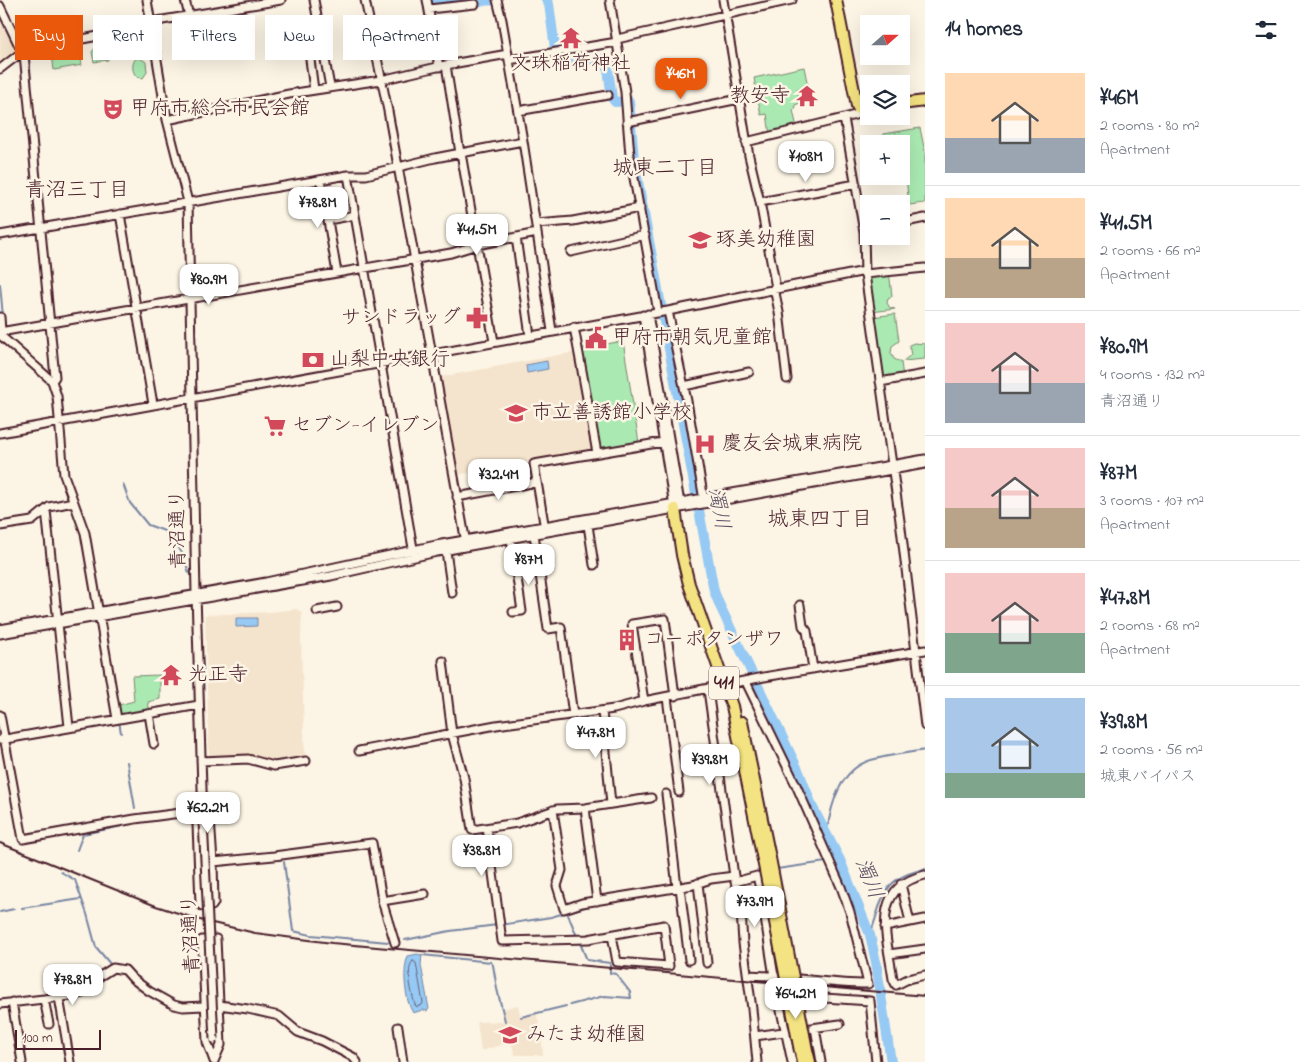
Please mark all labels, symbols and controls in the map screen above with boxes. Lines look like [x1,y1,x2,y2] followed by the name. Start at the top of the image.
[15,15,83,60] chip: Buy
[93,15,162,60] chip: Rent
[172,15,255,60] chip: Filters
[265,15,333,60] chip: New
[343,15,458,60] chip: Apartment
[860,15,910,65] north arrow
[860,15,910,245] map controls
[945,15,1023,45] text: 14 homes
[1252,16,1280,44] icon: filters
[558,25,584,51] temple icon: 文珠稲荷神社
[511,50,631,79] place label: 文珠稲荷神社
[651,58,711,100] pin: ¥46M
[666,62,696,86] text: ¥46M
[860,75,910,125] button: layers
[730,82,790,111] place label: 教安寺
[794,83,820,109] temple icon: 教安寺
[1100,84,1139,114] text: ¥46M
[985,93,1045,153] icon: home
[130,95,310,124] place label: 甲府市総合市民会館
[100,96,126,122] theatre icon: 甲府市総合市民会館
[1100,114,1200,138] text: 2 rooms · 80 m²
[860,135,910,185] button: +
[1100,138,1170,162] text: Apartment
[771,140,841,183] pin: ¥108M
[789,145,823,169] text: ¥108M
[613,154,718,184] district label: 城東二丁目
[25,176,130,206] district label: 青沼三丁目
[277,186,359,229] pin: ¥78.8M
[299,191,337,215] text: ¥78.8M
[860,195,910,245] button: −
[1100,209,1153,239] text: ¥41.5M
[436,214,518,256] pin: ¥41.5M
[457,218,497,242] text: ¥41.5M
[985,218,1045,278] icon: home
[716,226,816,255] place label: 琢美幼稚園
[687,227,713,253] school or university icon: 琢美幼稚園
[1100,239,1201,263] text: 2 rooms · 66 m²
[1100,263,1170,287] text: Apartment
[168,264,250,306] pin: ¥80.9M
[191,268,227,292] text: ¥80.9M
[341,304,461,333] place label: サンドラッグ
[464,305,490,331] pharmacy icon: サンドラッグ
[612,324,772,353] place label: 甲府市朝気児童館
[583,325,609,351] public building icon: 甲府市朝気児童館
[1100,333,1149,363] text: ¥80.9M
[985,343,1045,403] icon: home
[330,346,450,375] place label: 山梨中央銀行
[300,347,326,373] bank icon: 山梨中央銀行
[1100,363,1205,387] text: 4 rooms · 132 m²
[1100,390,1164,414] text: 青沼通り
[532,399,692,428] place label: 市立善誘館小学校
[503,400,529,426] school or university icon: 市立善誘館小学校
[292,412,440,441] place label: セブン-イレブン
[262,413,288,439] supermarket icon: セブン-イレブン
[722,430,862,459] place label: 慶友会城東病院
[692,431,718,457] hospital icon: 慶友会城東病院
[458,458,540,501] pin: ¥32.4M
[1100,459,1137,489] text: ¥87M
[479,463,519,487] text: ¥32.4M
[985,468,1045,528] icon: home
[699,486,737,532] water label: 濁川
[164,489,194,569] street label: 青沼通り
[1100,489,1204,513] text: 3 rooms · 107 m²
[768,505,873,535] district label: 城東四丁目
[1100,513,1170,537] text: Apartment
[499,544,559,586] pin: ¥87M
[515,548,543,572] text: ¥87M
[1100,584,1150,614] text: ¥47.8M
[985,593,1045,653] icon: home
[1100,614,1200,638] text: 2 rooms · 68 m²
[644,626,784,655] place label: コーポタンザワ
[614,627,640,653] building icon: コーポタンザワ
[1100,638,1170,662] text: Apartment
[188,661,248,690] place label: 光正寺
[158,662,184,688] temple icon: 光正寺
[709,666,739,700] road number: 411
[1100,708,1148,738] text: ¥39.8M
[555,716,637,759] pin: ¥47.8M
[985,718,1045,778] icon: home
[577,721,615,745] text: ¥47.8M
[1100,738,1203,762] text: 2 rooms · 56 m²
[669,744,751,786] pin: ¥39.8M
[692,748,728,772] text: ¥39.8M
[1100,765,1196,789] text: 城東バイパス
[167,792,249,834] pin: ¥62.2M
[187,796,229,820] text: ¥62.2M
[441,834,523,877] pin: ¥38.8M
[463,839,501,863] text: ¥38.8M
[846,854,890,904] water label: 濁川
[714,886,796,928] pin: ¥73.9M
[736,890,774,914] text: ¥73.9M
[175,893,209,975] street label: 青沼通り
[32,964,114,1006] pin: ¥78.8M
[54,968,92,992] text: ¥78.8M
[755,978,837,1020] pin: ¥64.2M
[776,982,816,1006] text: ¥64.2M
[526,1021,646,1050] place label: みたま幼稚園
[497,1022,523,1048] school or university icon: みたま幼稚園
[15,1027,101,1050] scale bar
[22,1028,53,1049] text: 100 m

